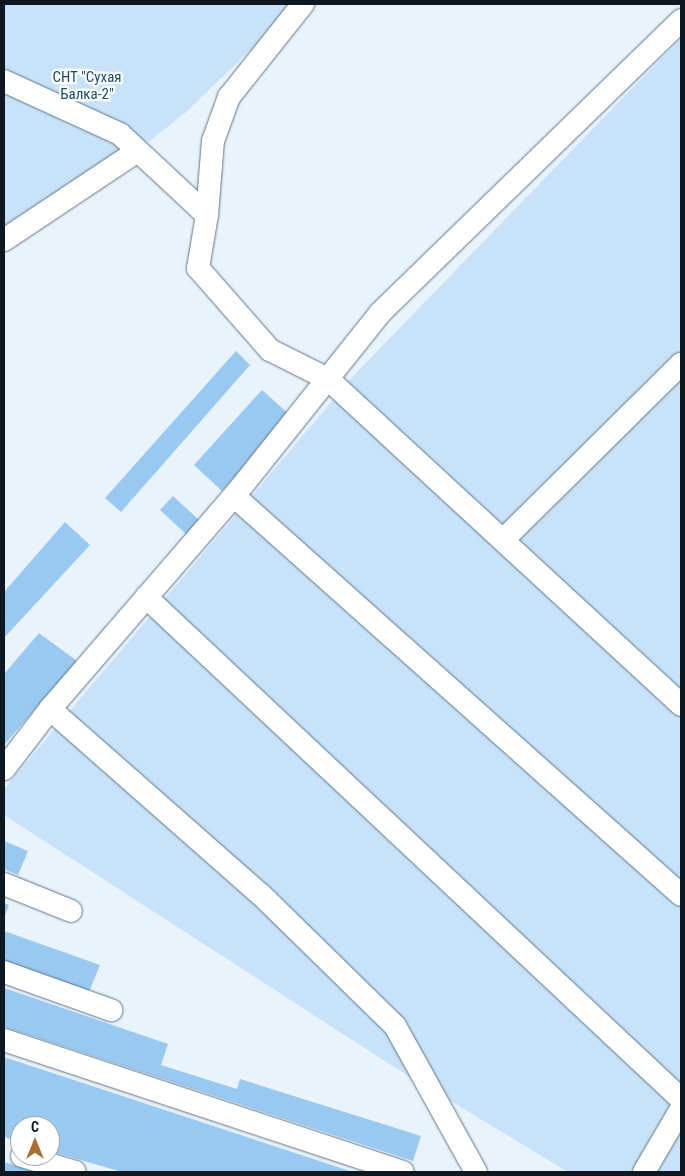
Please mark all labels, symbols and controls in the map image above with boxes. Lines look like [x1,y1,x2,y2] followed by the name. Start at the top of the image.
[52,68,122,103] park label: СНТ "Сухая Балка-2"
[10,1116,60,1166] north arrow
[31,1119,39,1135] text: С

